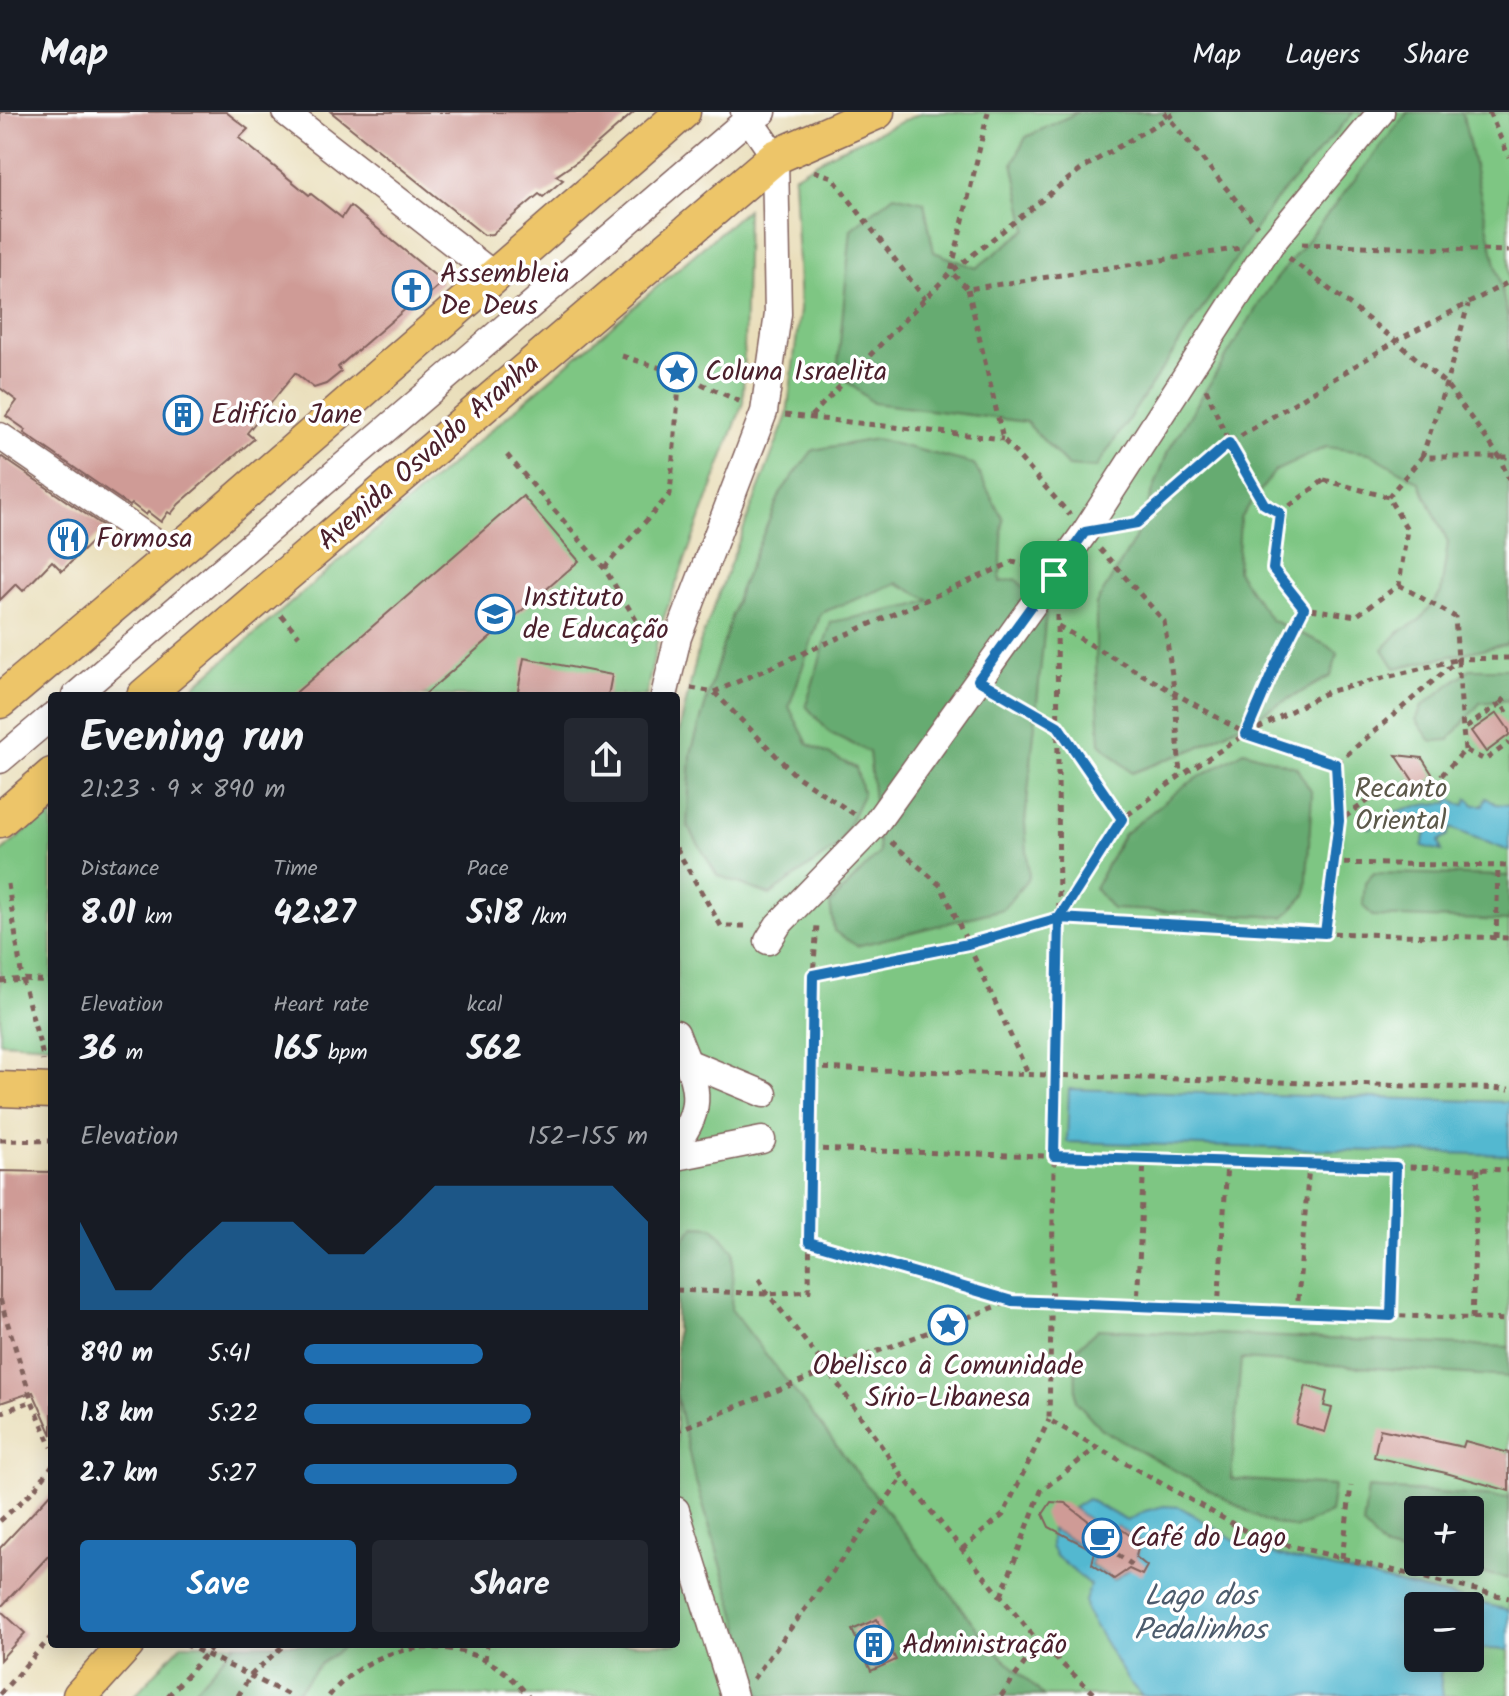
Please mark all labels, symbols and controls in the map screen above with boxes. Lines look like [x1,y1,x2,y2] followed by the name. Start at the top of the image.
[40,25,109,85] text: Map
[1192,33,1241,78] text: Map
[1285,33,1360,78] text: Layers
[1404,33,1469,78] text: Share
[440,252,570,329] place label: Assembleia De Deus
[391,269,433,311] church icon: Assembleia De Deus
[308,343,550,563] street label: Avenida Osvaldo Aranha
[705,350,887,395] place label: Coluna Israelita
[656,351,698,393] place icon: Coluna Israelita
[211,393,362,438] place label: Edifício Jane
[162,394,204,436] building icon: Edifício Jane
[96,517,193,562] place label: Formosa
[47,518,89,560] restaurant icon: Formosa
[1020,541,1088,609] pin
[1032,553,1076,597] icon: arrive
[523,576,669,653] place label: Instituto de Educação
[474,593,516,635] school or university icon: Instituto de Educação
[80,704,304,774] text: Evening run
[564,718,648,802] button: share
[1355,767,1448,844] park label: Recanto Oriental
[80,769,285,811] text: 21:23 · 9 × 890 m
[80,852,159,887] text: Distance
[273,852,318,887] text: Time
[467,852,509,887] text: Pace
[80,887,136,941] text: 8.01
[273,887,356,941] text: 42:27
[467,887,523,941] text: 5:18
[136,900,172,935] text: km
[523,900,567,935] text: /km
[80,988,163,1023] text: Elevation
[273,988,369,1023] text: Heart rate
[467,988,502,1023] text: kcal
[80,1023,117,1077] text: 36
[273,1023,319,1077] text: 165
[467,1023,522,1077] text: 562
[117,1036,143,1071] text: m
[319,1036,368,1071] text: bpm
[80,1116,178,1158] text: Elevation
[528,1116,648,1158] text: 152–155 m
[927,1304,969,1346] place icon: Obelisco à Comunidade Sírio-Libanesa
[80,1333,153,1375] text: 890 m
[208,1333,251,1375] text: 5:41
[812,1344,1084,1421] place label: Obelisco à Comunidade Sírio-Libanesa
[80,1393,153,1435] text: 1.8 km
[208,1393,259,1435] text: 5:22
[80,1453,158,1495] text: 2.7 km
[208,1453,255,1495] text: 5:27
[1404,1496,1484,1672] map controls
[1404,1496,1484,1576] button: +
[1130,1516,1286,1561] place label: Café do Lago
[1081,1517,1123,1559] cafe icon: Café do Lago
[80,1540,356,1632] button: Save
[372,1540,648,1632] button: Share
[1134,1573,1269,1655] water label: Lago dos Pedalinhos
[1404,1592,1484,1672] button: −
[902,1623,1067,1668] place label: Administração
[853,1624,895,1666] building icon: Administração

